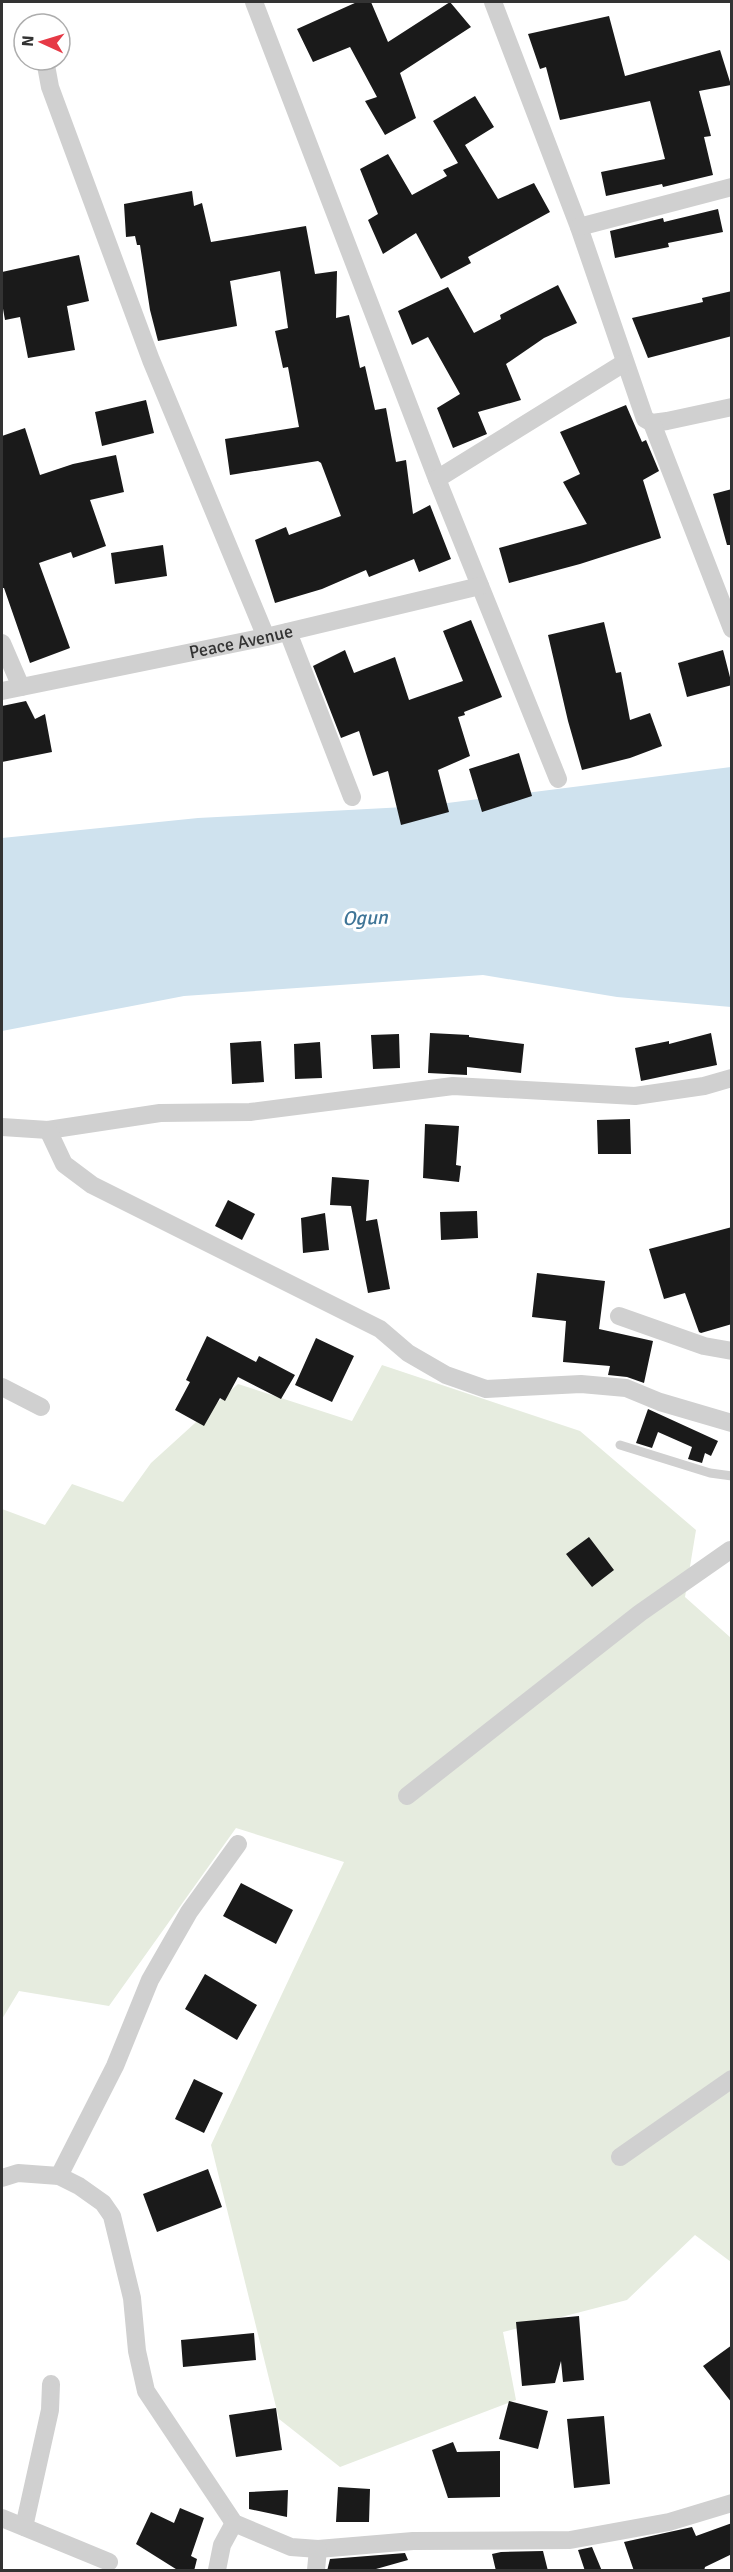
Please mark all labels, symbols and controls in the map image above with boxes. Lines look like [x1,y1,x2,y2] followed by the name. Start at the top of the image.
[12,12,72,72] north arrow
[18,35,38,47] text: N
[187,620,295,663] street label: Peace Avenue
[342,905,389,931] water label: Ogun

